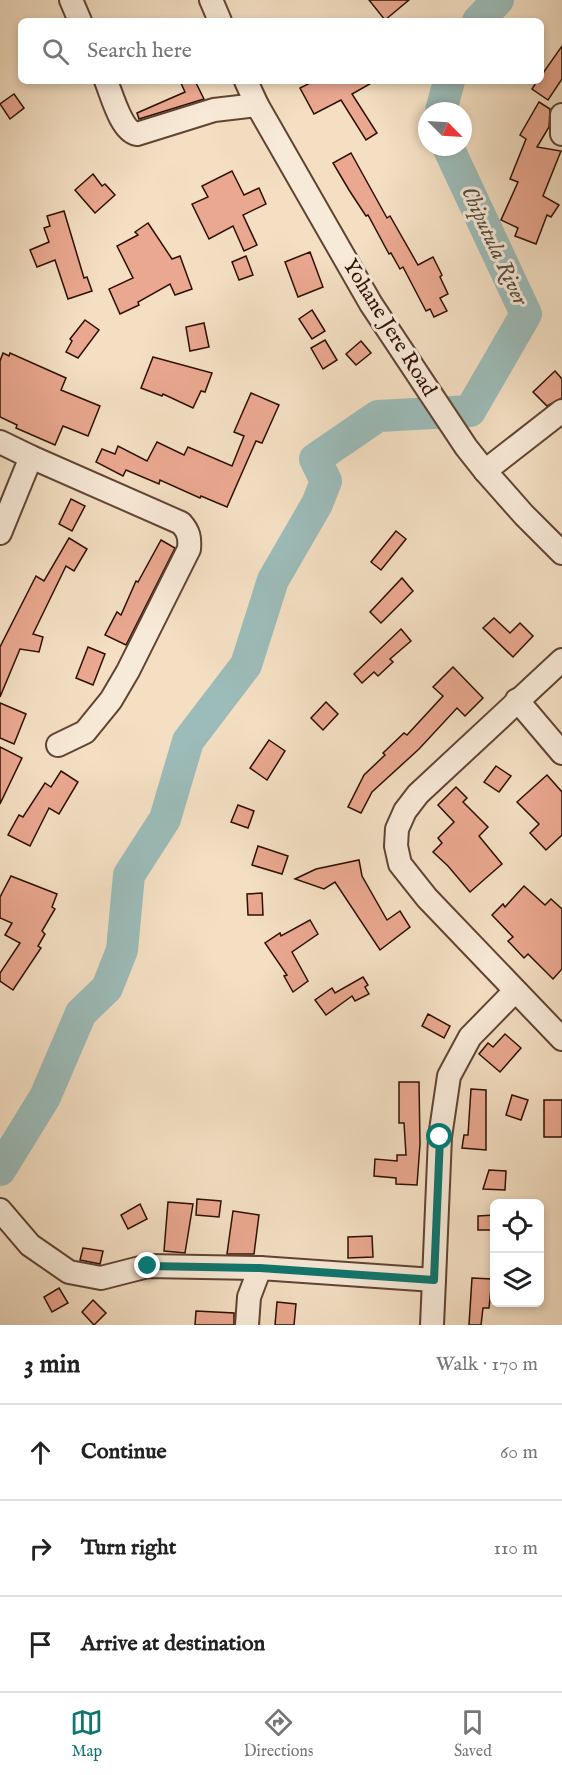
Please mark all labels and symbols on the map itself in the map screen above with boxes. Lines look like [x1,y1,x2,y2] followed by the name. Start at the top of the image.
[418,102,472,156] north arrow
[454,182,534,311] water label: Chiputula River
[336,254,442,402] street label: Yohane Jere Road
[426,1123,452,1149] route start
[134,1252,160,1278] route end

